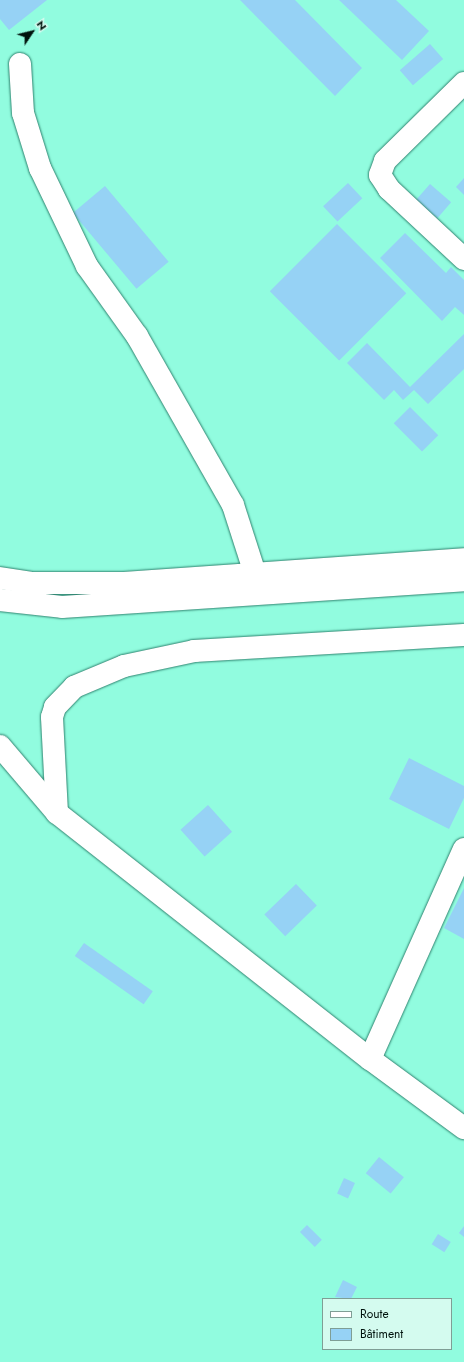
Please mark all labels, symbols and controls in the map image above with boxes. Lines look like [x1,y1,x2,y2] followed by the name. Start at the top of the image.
[12,12,52,52] north arrow
[33,17,51,33] text: N
[322,1298,452,1350] legend
[360,1305,389,1323] text: Route
[360,1325,403,1343] text: Bâtiment

